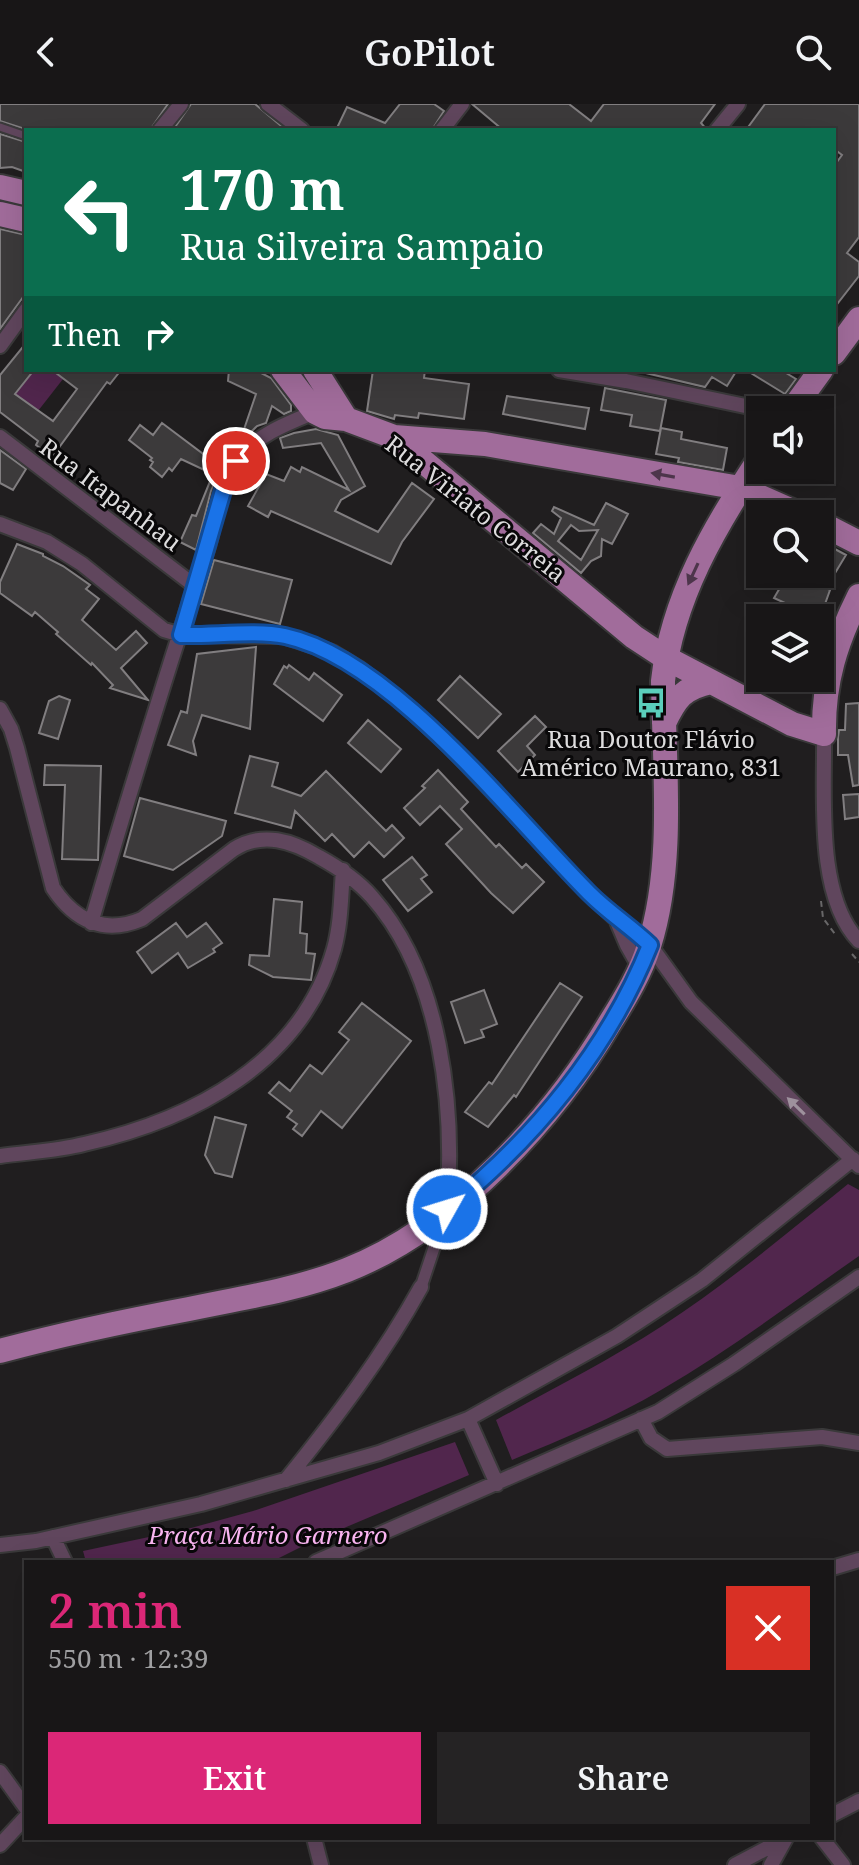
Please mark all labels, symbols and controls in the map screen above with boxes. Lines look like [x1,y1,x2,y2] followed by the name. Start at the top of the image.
[364,28,495,77] text: GoPilot
[24,30,68,74] icon: back
[791,30,835,74] icon: search
[180,150,345,226] text: 170 m
[48,160,152,264] icon: left
[180,222,544,271] text: Rua Silveira Sampaio
[137,312,181,356] icon: right
[48,314,121,355] text: Then
[746,396,834,692] map controls
[746,396,834,484] button: sound
[202,427,270,495] pin
[379,427,573,589] street label: Rua Viriato Correia
[33,430,189,558] street label: Rua Itapanhau
[214,439,258,483] icon: arrive
[650,469,675,481] one-way arrow
[746,500,834,588] button: search
[686,562,700,585] one-way arrow
[746,604,834,692] button: layers
[634,686,668,720] bus stop icon: Rua Doutor Flávio Américo Maurano, 831
[521,722,781,783] place label: Rua Doutor Flávio Américo Maurano, 831
[787,1097,806,1115] one-way arrow
[405,1167,489,1251] position arrow
[147,1518,388,1551] park label: Praça Mário Garnero
[48,1577,182,1642] text: 2 min
[726,1586,810,1670] button: close
[48,1640,209,1676] text: 550 m · 12:39
[48,1732,421,1824] button: Exit
[437,1732,810,1824] button: Share

